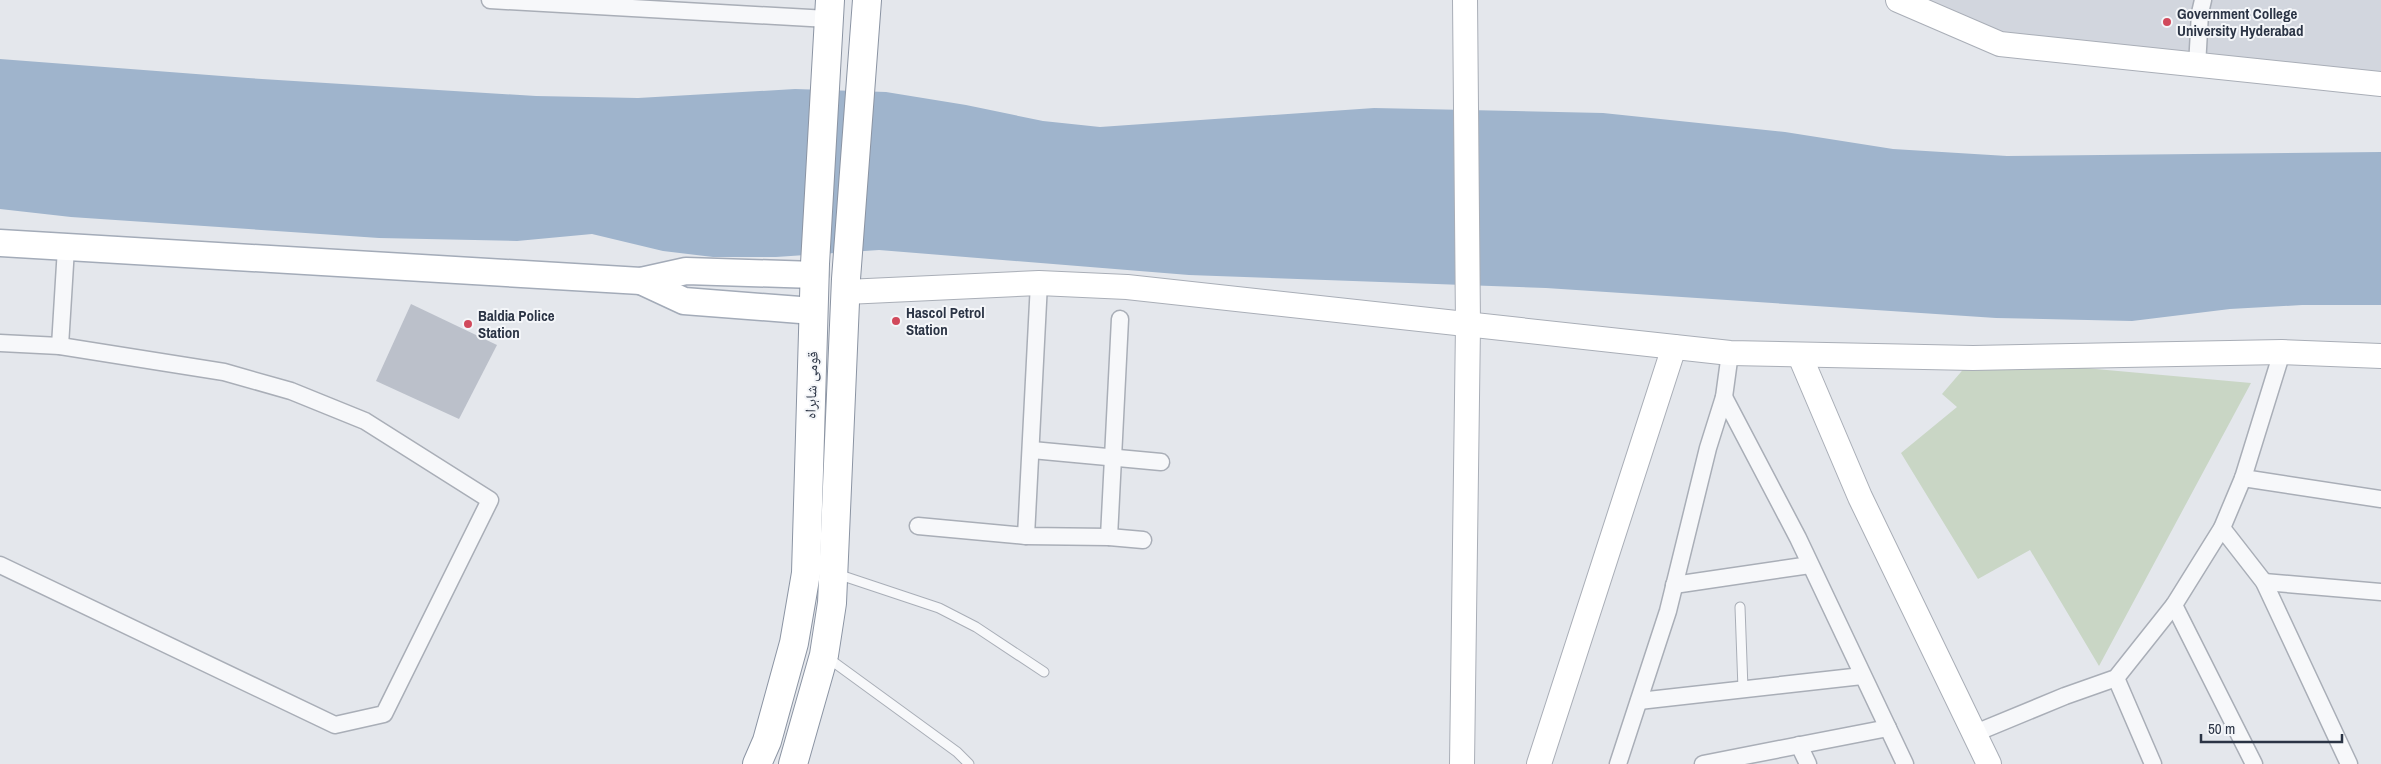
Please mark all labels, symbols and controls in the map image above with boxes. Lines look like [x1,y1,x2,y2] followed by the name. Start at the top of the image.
[2177,3,2303,41] place label: Government College University Hyderabad
[2161,16,2173,28] marker: Government College University Hyderabad
[906,302,985,340] place label: Hascol Petrol Station
[478,305,555,343] place label: Baldia Police Station
[890,315,902,327] marker: Hascol Petrol Station
[462,318,474,330] marker: Baldia Police Station
[799,351,823,419] street label: قومی شاہراہ
[2201,712,2342,744] scale bar
[2208,718,2235,739] text: 50 m

